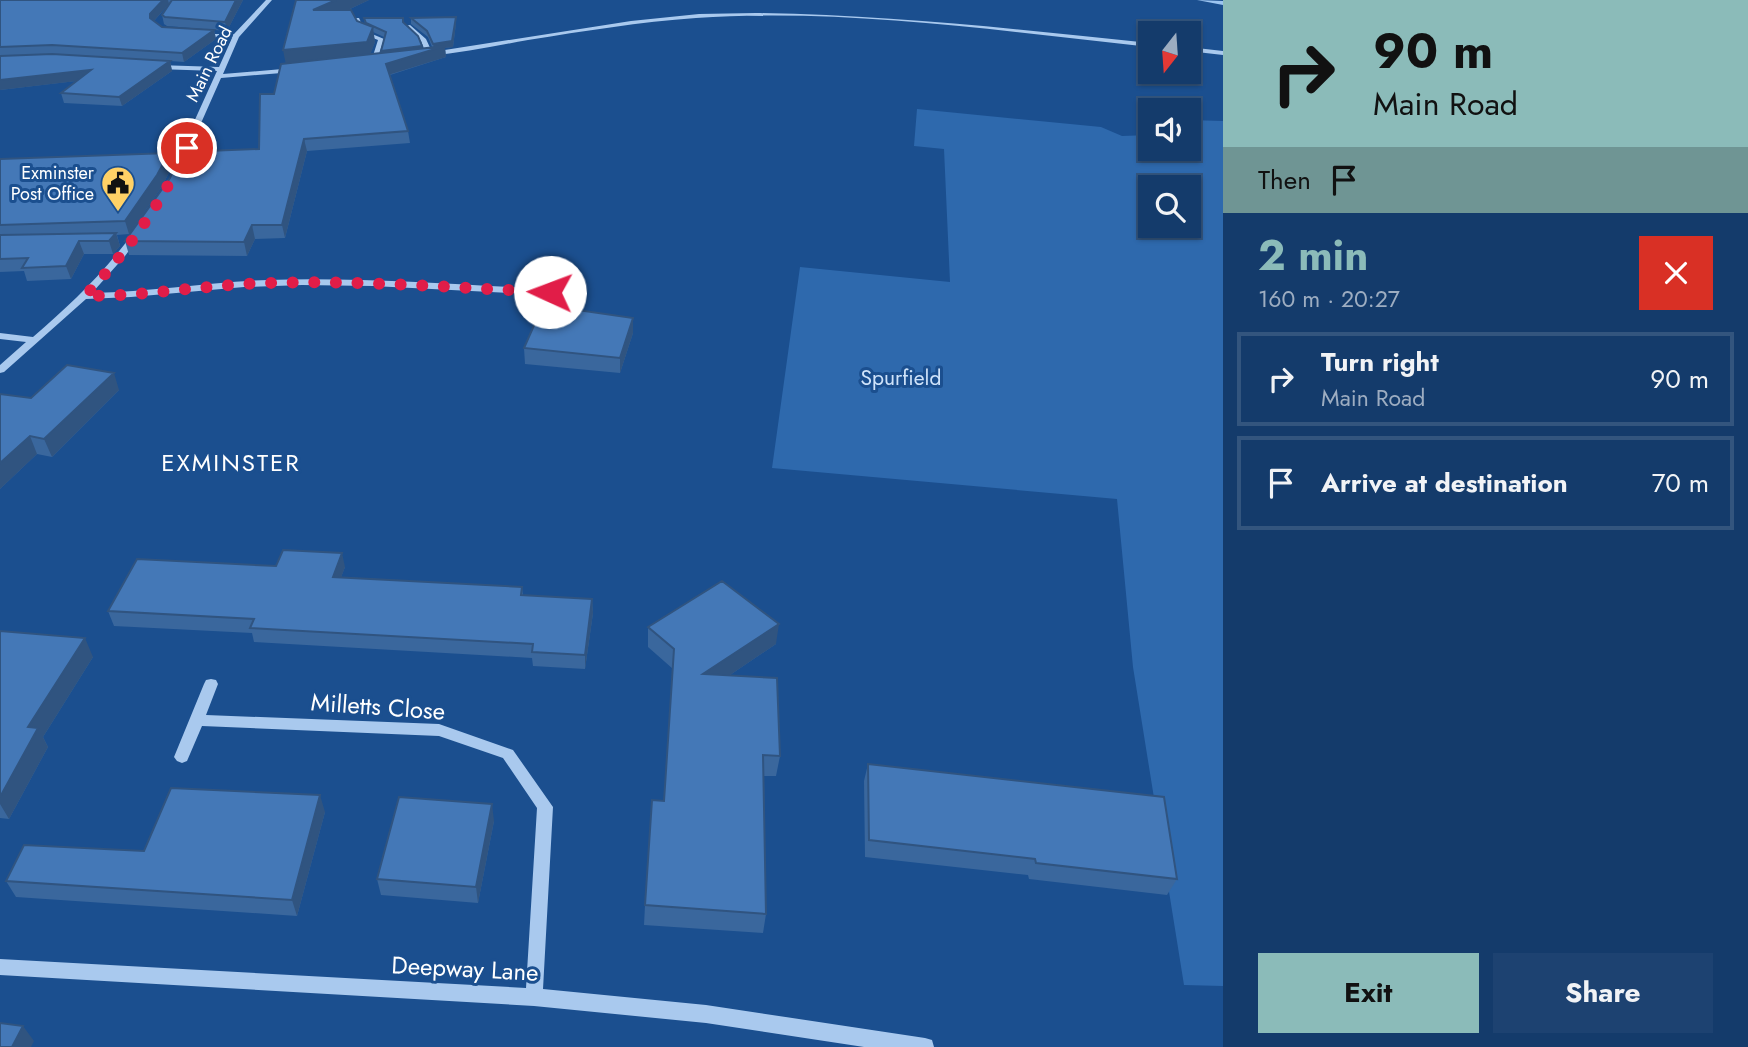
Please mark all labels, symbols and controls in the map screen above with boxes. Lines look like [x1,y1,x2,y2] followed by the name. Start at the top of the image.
[1373,16,1493,86] text: 90 m
[1138,21,1200,84] north arrow
[1138,21,1201,238] map controls
[179,22,239,106] street label: Main Road
[1258,28,1349,119] icon: right
[1373,81,1518,127] text: Main Road
[1138,98,1201,161] button: sound
[157,118,217,178] pin
[168,129,206,167] icon: arrive
[11,160,95,207] place label: Exminster Post Office
[1258,161,1311,199] text: Then
[1325,161,1363,199] icon: arrive
[99,164,137,213] public building icon: Exminster Post Office
[1138,175,1201,238] button: search
[1258,225,1368,286] text: 2 min
[1639,236,1713,310] button: close
[513,255,587,329] position arrow
[1258,282,1400,316] text: 160 m · 20:27
[1321,343,1439,381] text: Turn right
[1262,360,1300,398] icon: right
[1650,360,1709,398] text: 90 m
[861,363,941,393] park label: Spurfield
[1321,381,1425,415] text: Main Road
[161,445,301,480] district label: EXMINSTER
[1262,464,1300,502] icon: arrive
[1321,464,1568,502] text: Arrive at destination
[1652,464,1709,502] text: 70 m
[310,684,446,729] street label: Milletts Close
[391,947,539,990] street label: Deepway Lane
[1258,953,1479,1033] button: Exit
[1493,953,1713,1033] button: Share

